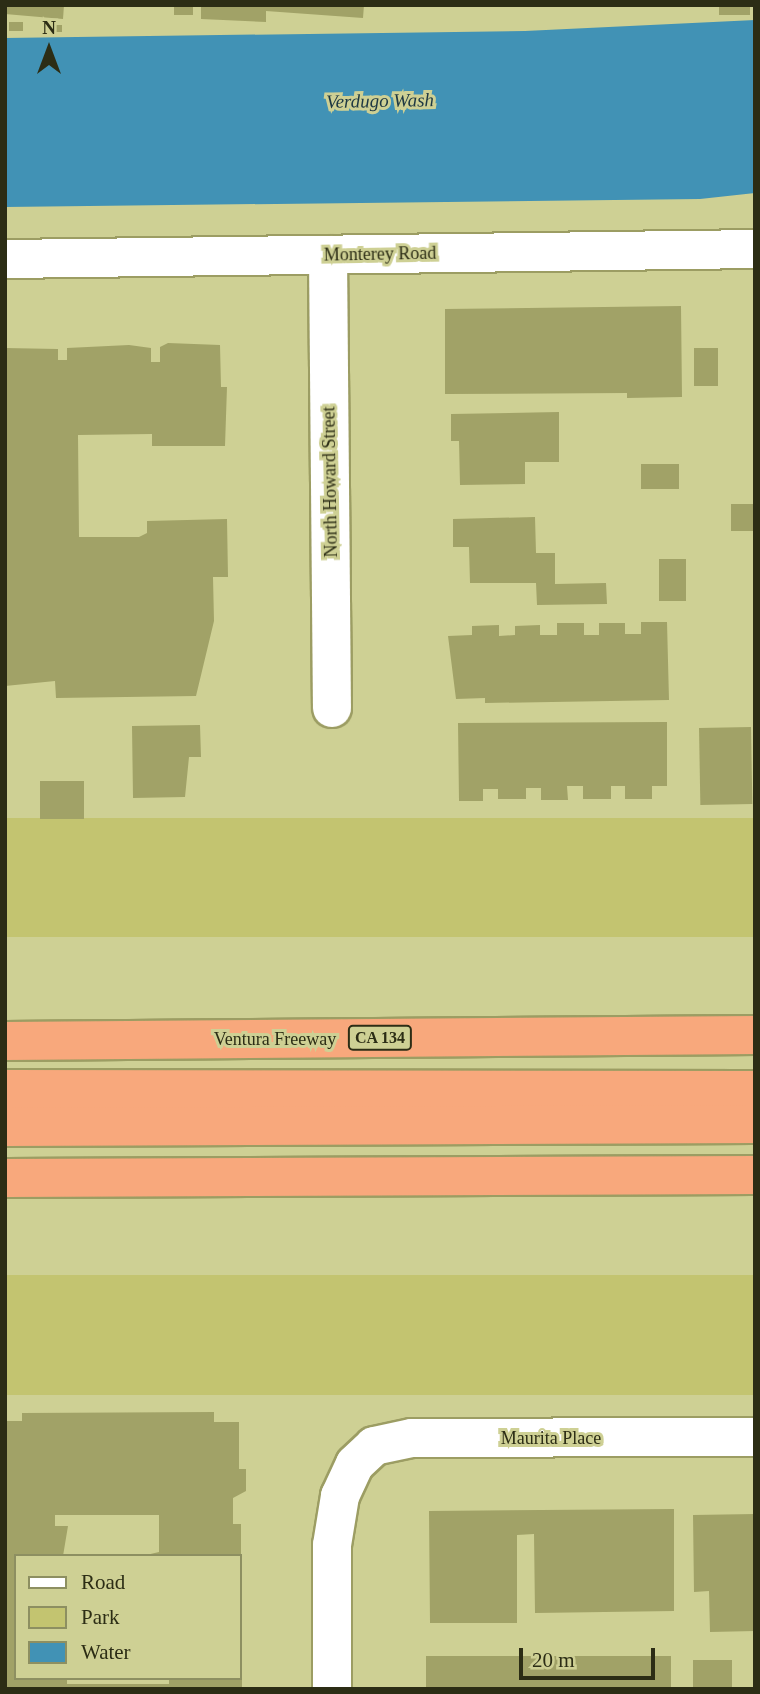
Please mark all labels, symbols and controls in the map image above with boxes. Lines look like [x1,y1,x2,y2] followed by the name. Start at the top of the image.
[14,14,84,84] north arrow
[42,17,56,38] text: N
[326,89,434,113] water label: Verdugo Wash
[324,242,436,266] street label: Monterey Road
[318,406,342,558] street label: North Howard Street
[347,1026,413,1050] road number: CA 134
[214,1028,336,1050] street label: Ventura Freeway
[501,1427,601,1449] street label: Maurita Place
[14,1554,242,1680] legend
[81,1570,125,1594] text: Road
[81,1605,120,1629] text: Park
[522,1634,658,1678] scale bar
[81,1640,131,1664] text: Water
[532,1648,575,1672] text: 20 m

